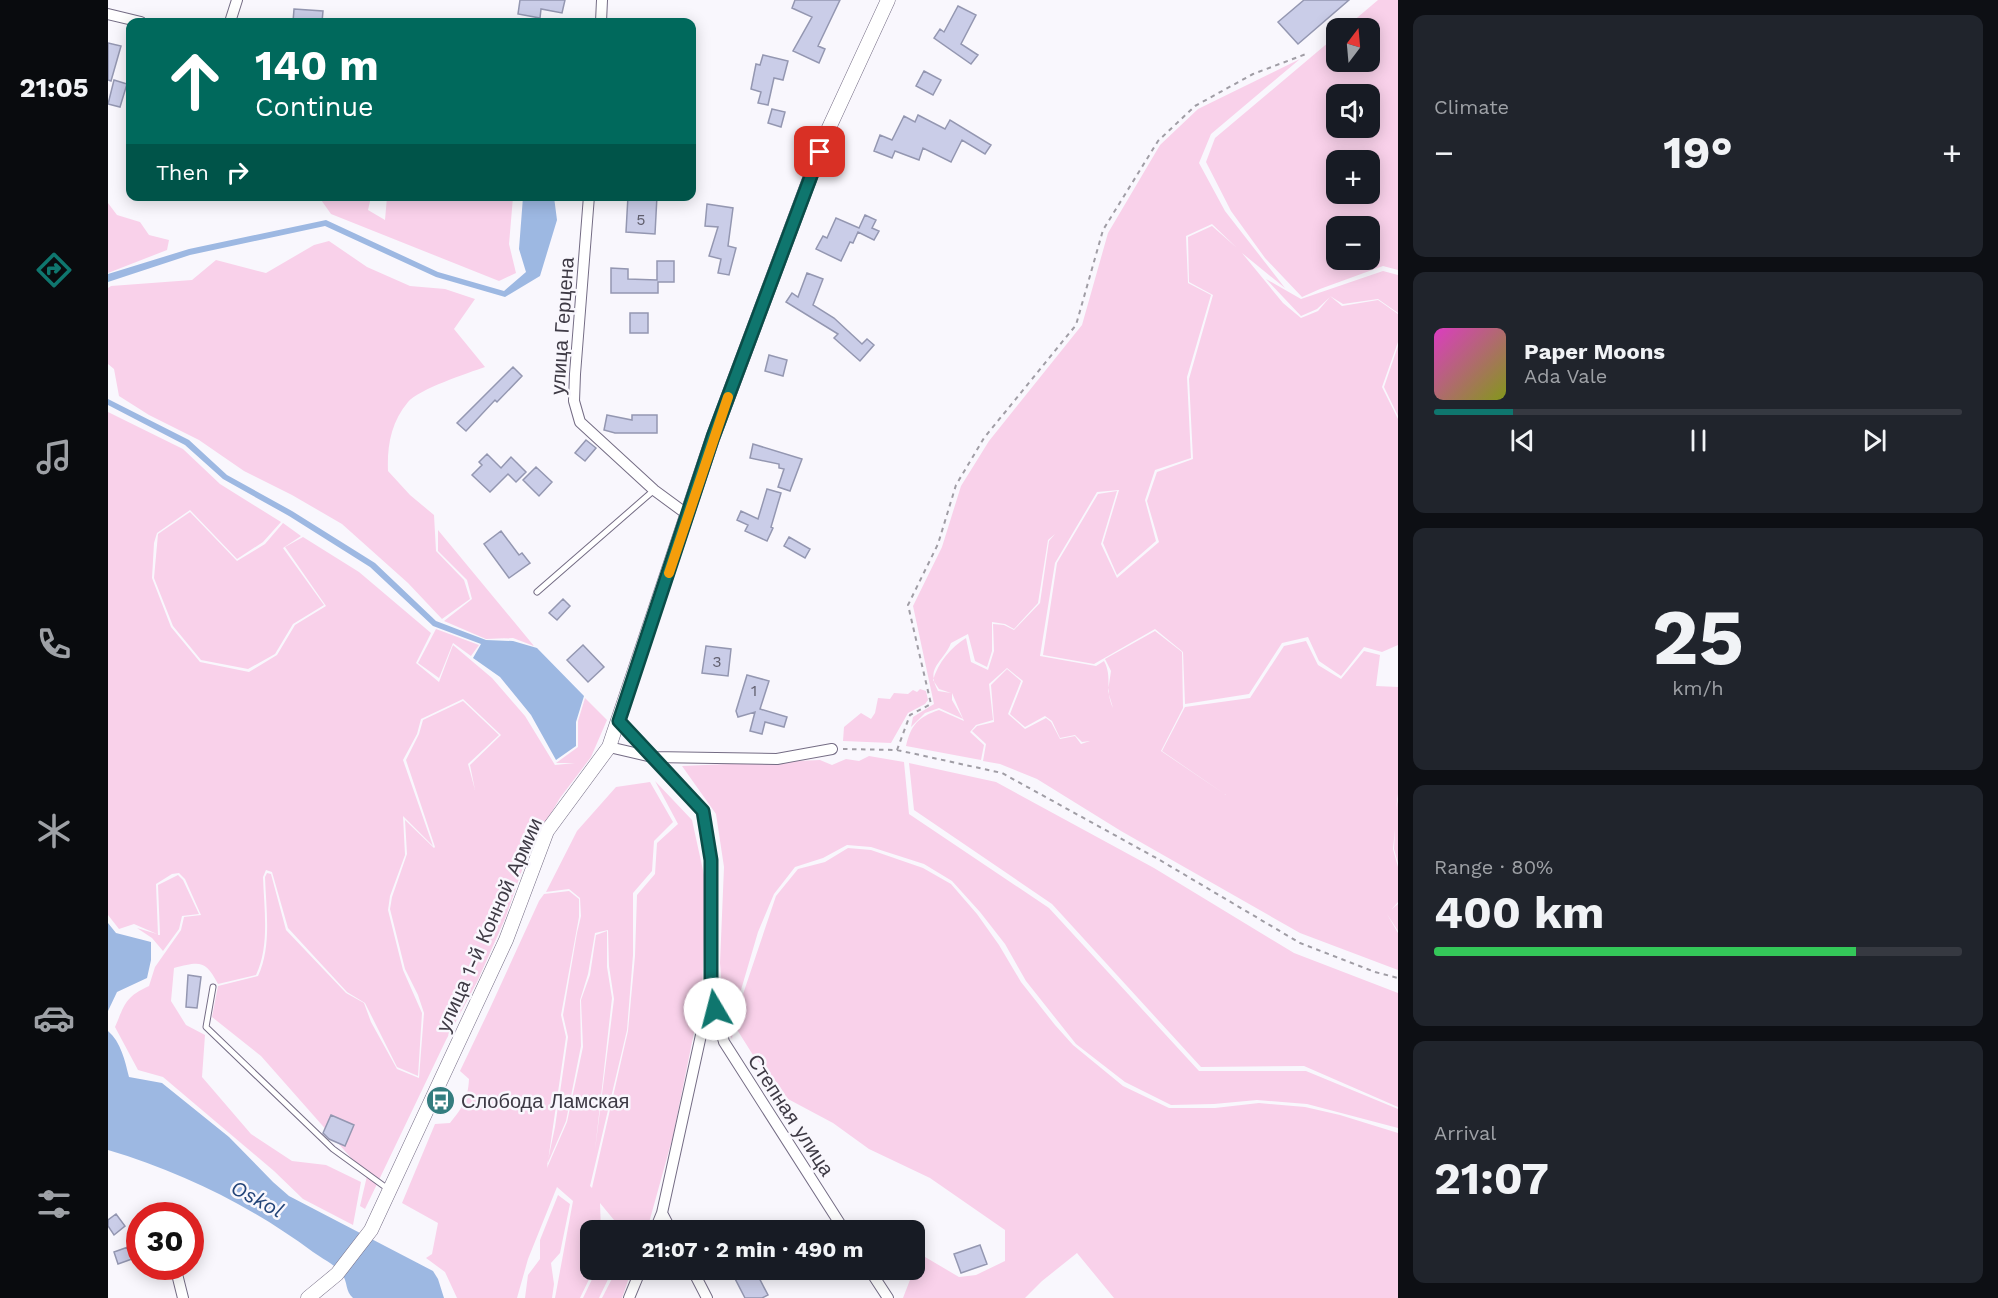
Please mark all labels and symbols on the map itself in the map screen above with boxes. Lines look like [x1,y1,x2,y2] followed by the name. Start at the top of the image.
[1326,18,1380,72] north arrow
[794,126,845,177] pin
[636,210,646,229] house number: 5
[545,255,579,396] street label: улица Герцена
[712,652,722,671] house number: 3
[751,681,757,700] house number: 1
[431,814,547,1036] street label: улица 1-й Конной Армии
[683,977,747,1041] position arrow
[743,1050,840,1181] street label: Степная улица
[424,1085,456,1117] bus stop icon: Слобода Ламская
[461,1089,629,1113] place label: Слобода Ламская
[227,1174,288,1223] water label: Oskol
[126,1202,204,1280] speed limit sign: 30

